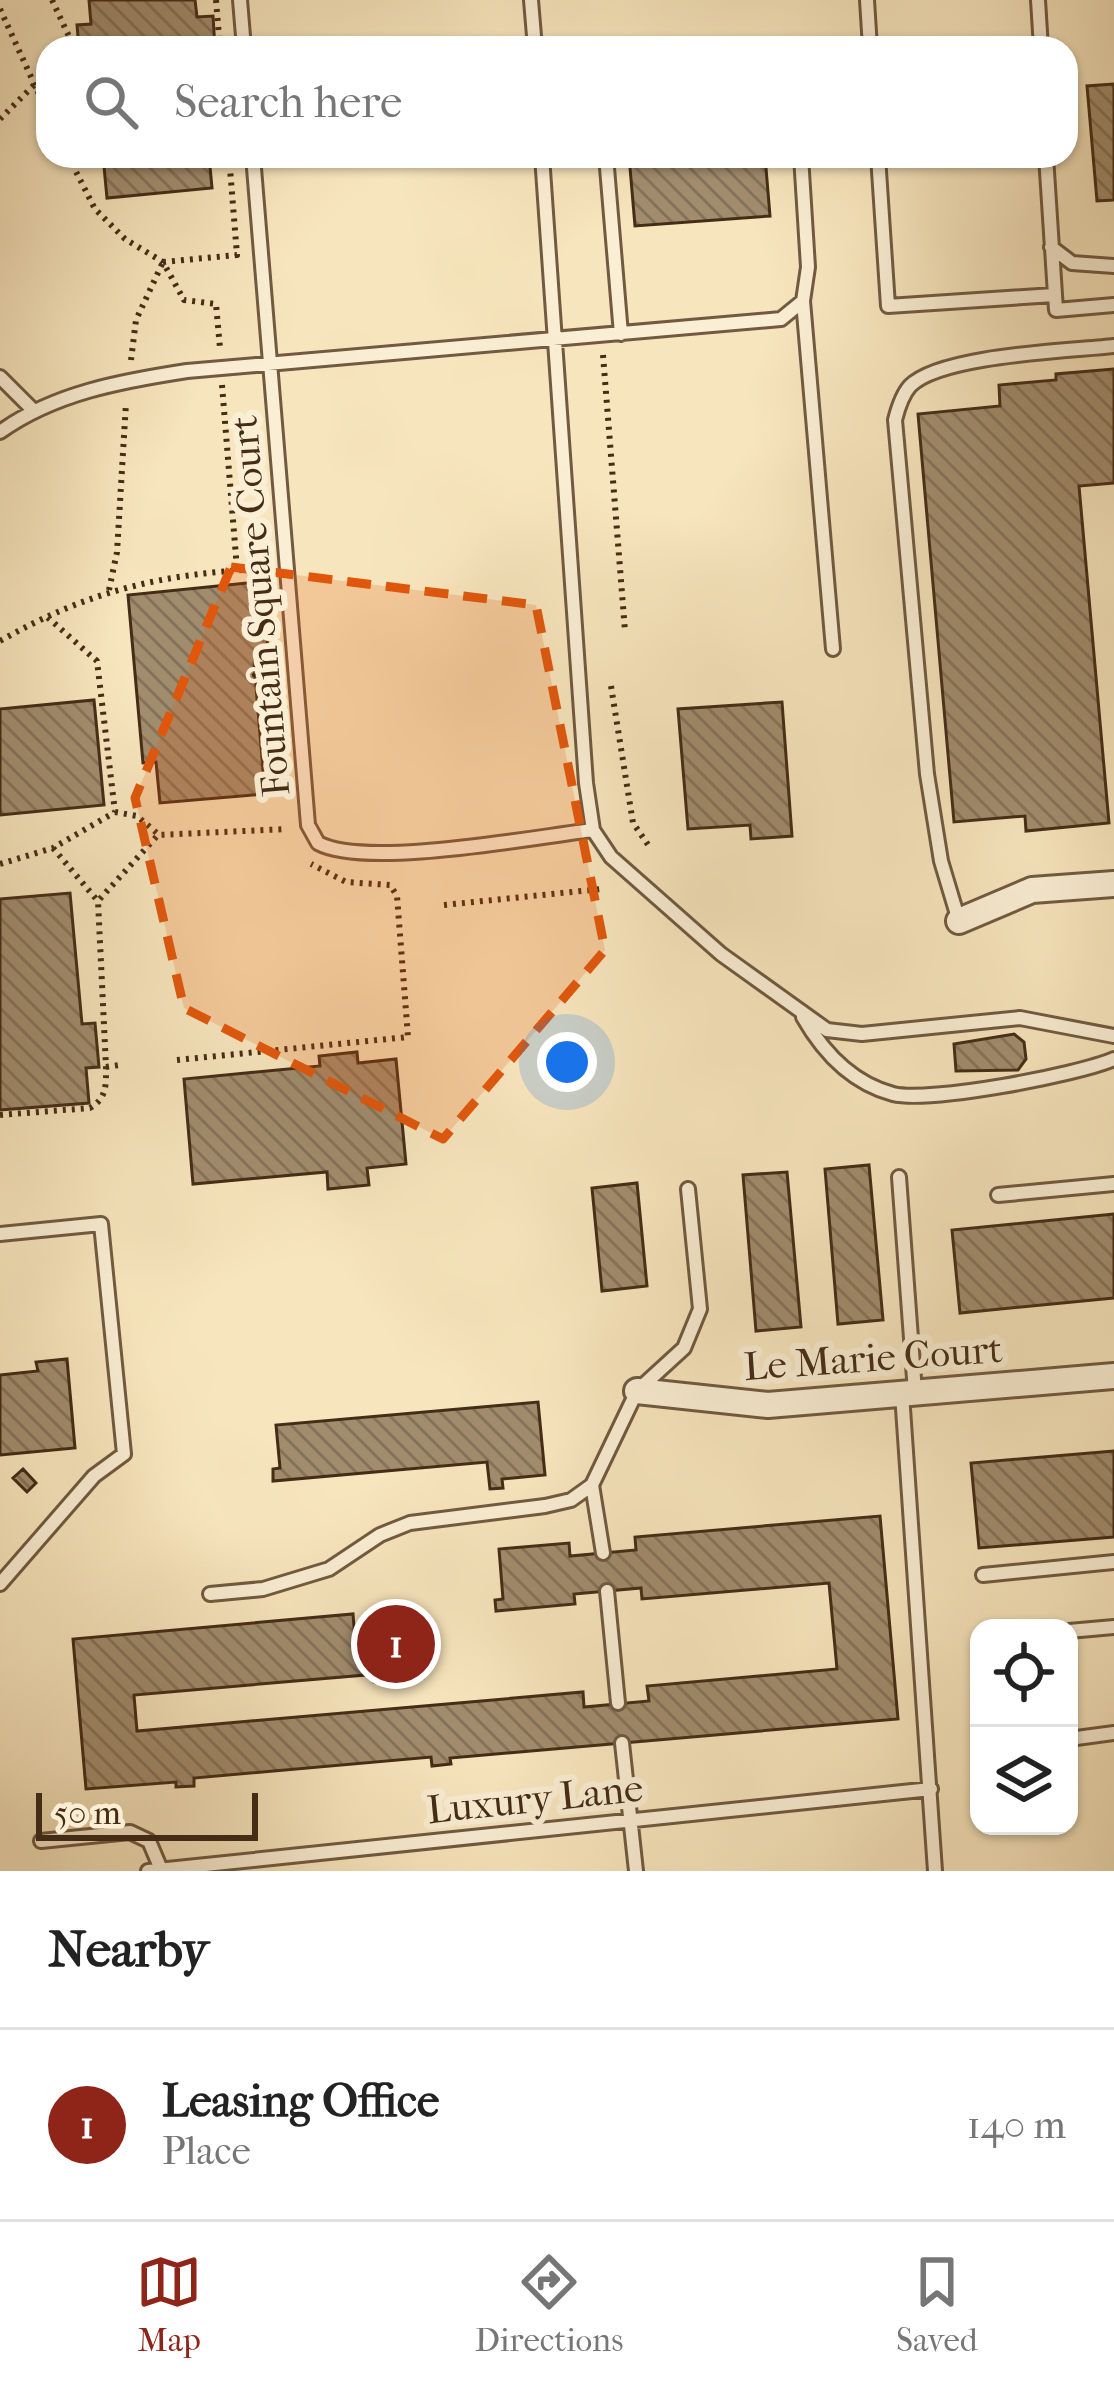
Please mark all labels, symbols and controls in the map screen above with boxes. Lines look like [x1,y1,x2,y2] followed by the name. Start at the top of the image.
[36,36,1078,168] search box
[78,69,144,135] icon: search
[174,76,402,129] text: Search here
[220,414,300,798] street label: Fountain Square Court
[537,1032,597,1092] your location
[742,1326,1004,1390] street label: Le Marie Court
[357,1599,435,1689] pin: 1
[970,1619,1078,1835] map controls
[970,1619,1078,1727] button: locate
[970,1727,1078,1835] button: layers
[425,1765,645,1833] street label: Luxury Lane
[36,1787,258,1840] scale bar
[54,1794,121,1833] text: 50 m
[48,1919,209,1979] text: Nearby
[162,2075,439,2128] text: Leasing Office
[80,2102,94,2148] text: 1
[967,2102,1066,2148] text: 140 m
[162,2128,251,2174] text: Place
[136,2249,202,2360] tab: Map
[475,2249,623,2360] tab: Directions
[896,2249,978,2360] tab: Saved

